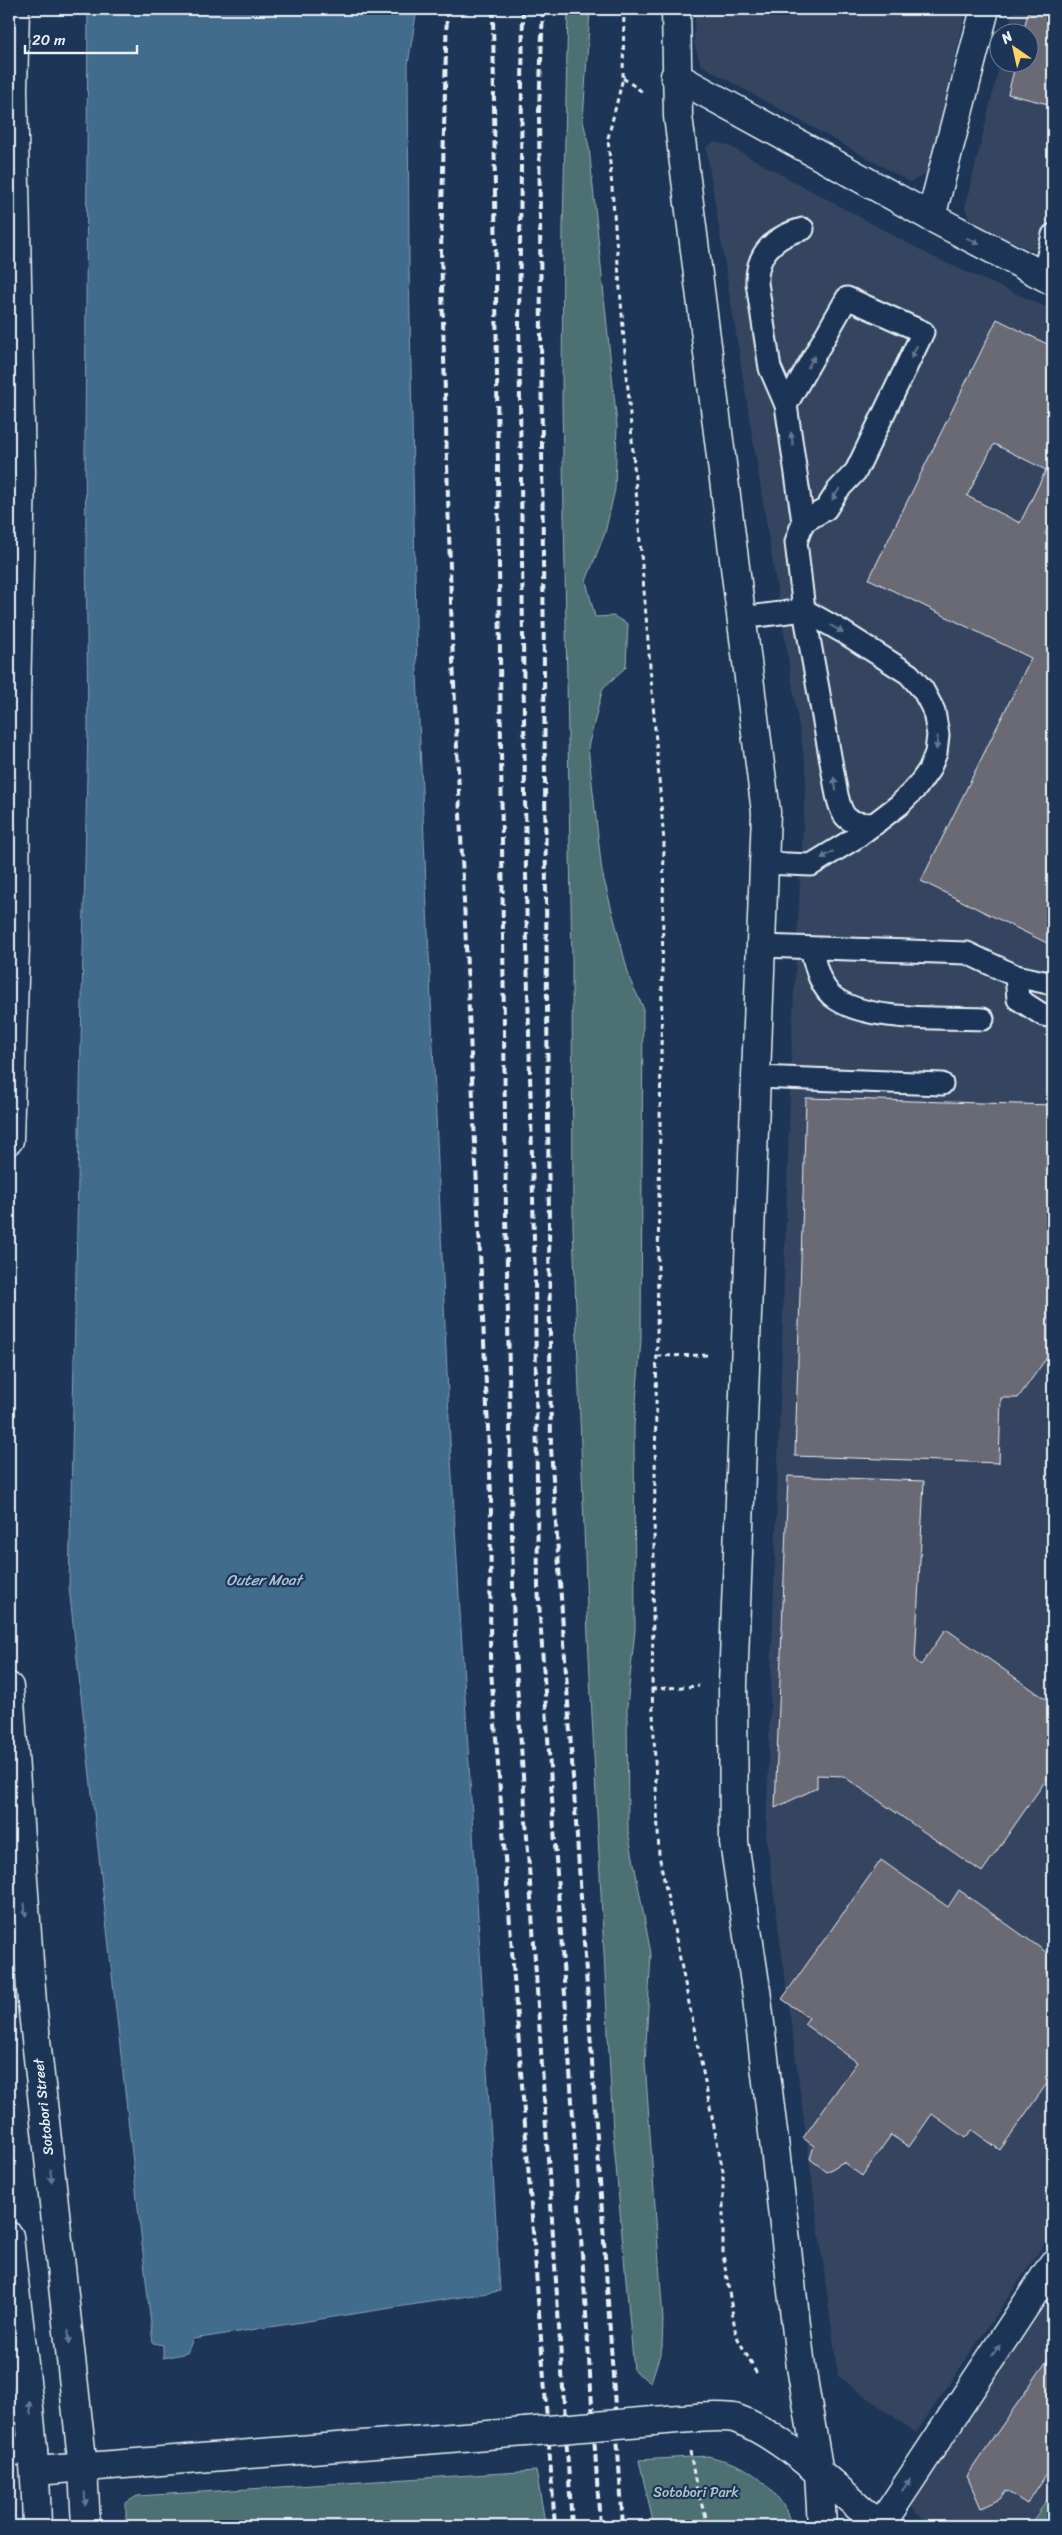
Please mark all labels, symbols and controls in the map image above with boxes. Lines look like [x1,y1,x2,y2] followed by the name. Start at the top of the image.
[25,22,138,54] scale bar
[990,22,1040,72] north arrow
[995,24,1018,51] text: N
[32,27,66,53] text: 20 m
[966,237,981,245] one-way arrow
[909,345,917,359] one-way arrow
[806,356,815,369] one-way arrow
[787,431,795,447] one-way arrow
[831,487,841,501] one-way arrow
[830,625,845,633] one-way arrow
[933,736,941,752] one-way arrow
[831,776,839,792] one-way arrow
[820,851,834,860] one-way arrow
[226,1567,305,1593] water label: Outer Moat
[21,1902,29,1918] one-way arrow
[26,2056,61,2157] street label: Sotobori Street
[47,2168,55,2184] one-way arrow
[65,2330,73,2346] one-way arrow
[991,2343,1001,2357] one-way arrow
[25,2400,33,2416] one-way arrow
[901,2479,911,2492] one-way arrow
[653,2480,739,2505] park label: Sotobori Park
[81,2491,89,2507] one-way arrow

